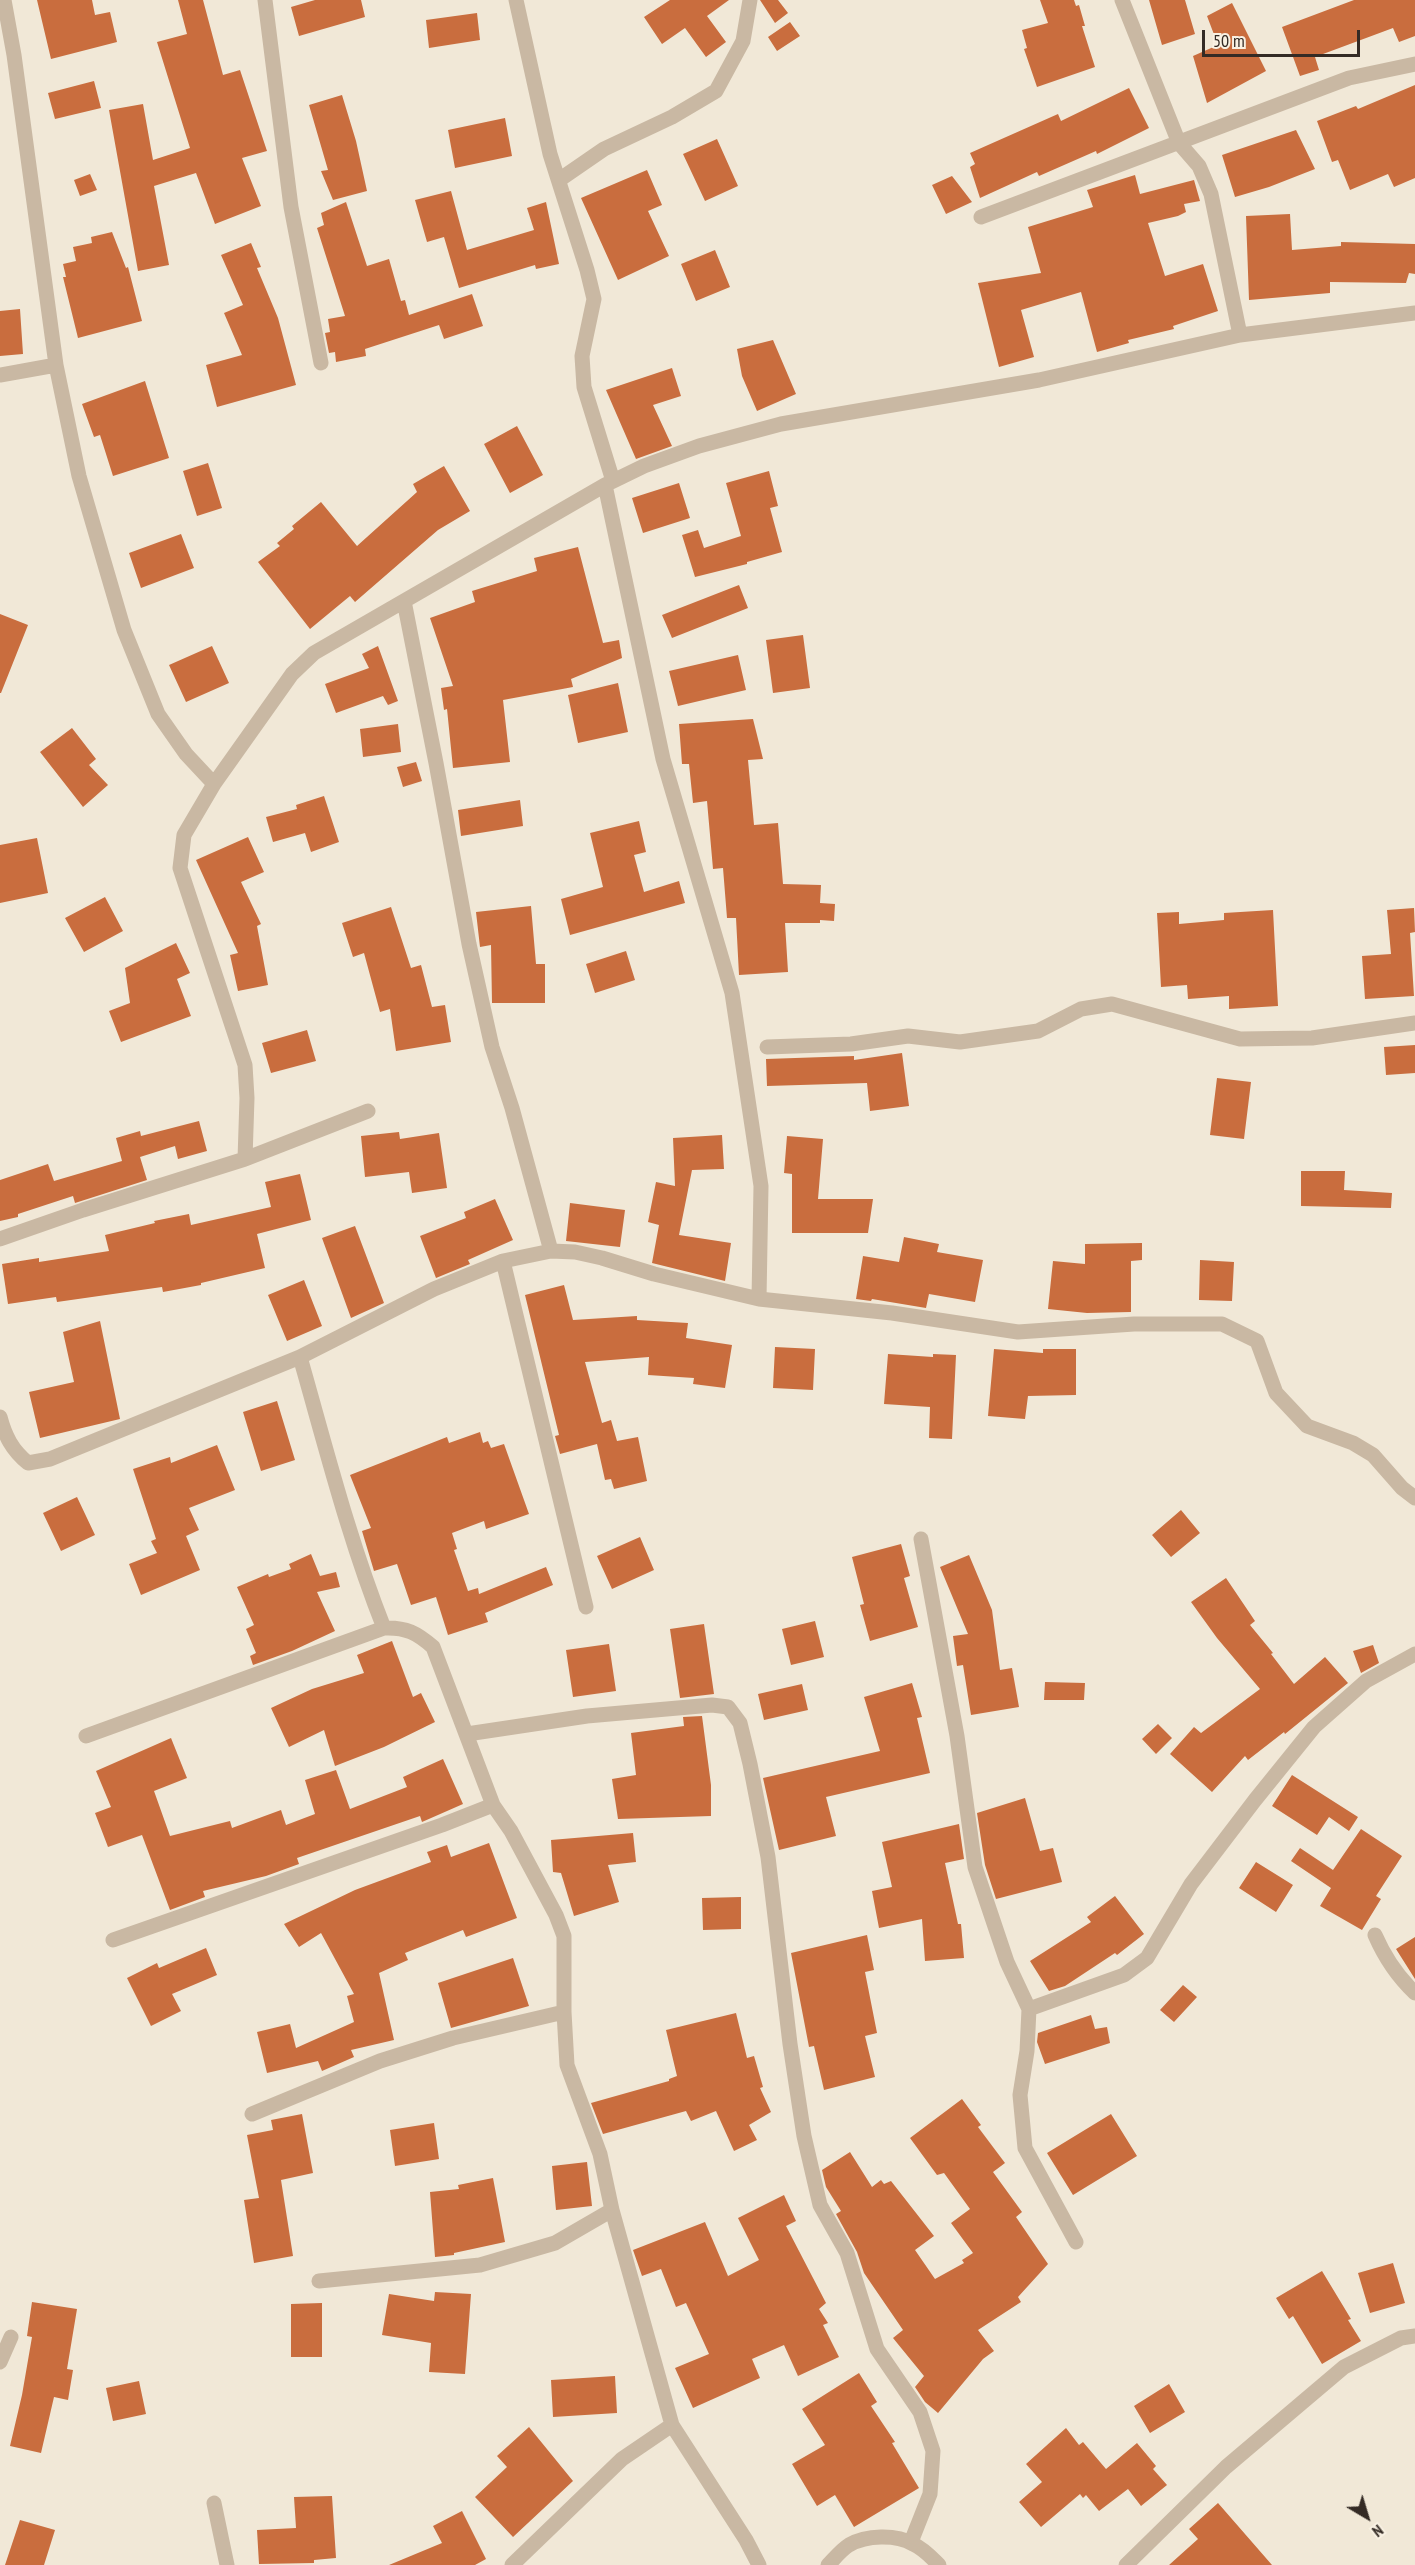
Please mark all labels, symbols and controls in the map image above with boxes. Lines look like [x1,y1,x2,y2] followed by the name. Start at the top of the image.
[1205,18,1362,56] scale bar
[1213,29,1245,52] text: 50 m
[1337,2487,1397,2547] north arrow
[1369,2521,1388,2542] text: N

